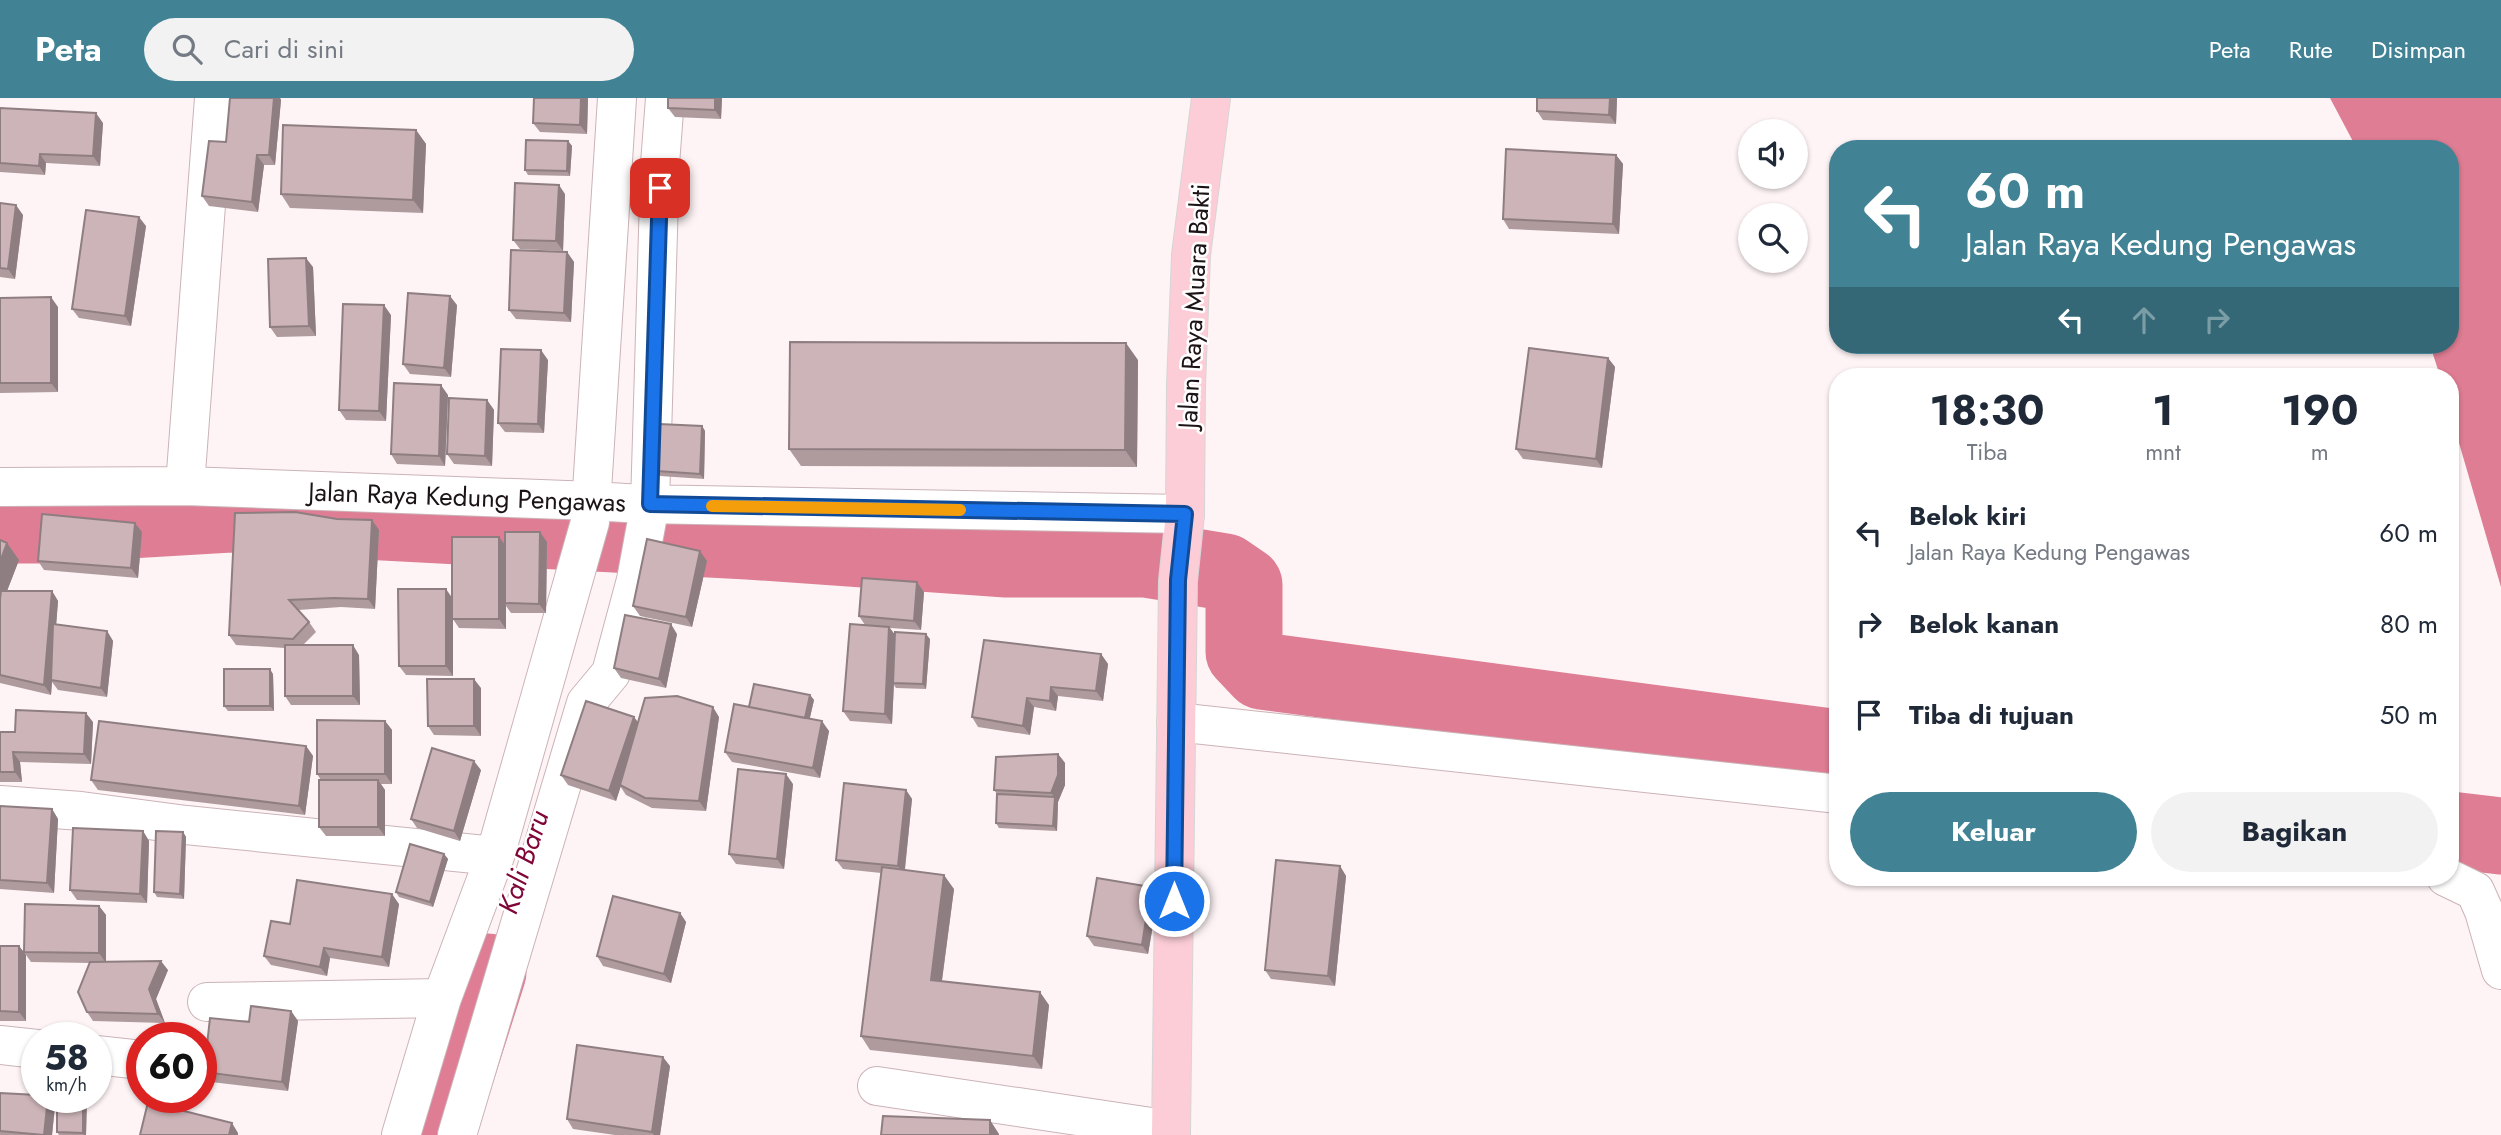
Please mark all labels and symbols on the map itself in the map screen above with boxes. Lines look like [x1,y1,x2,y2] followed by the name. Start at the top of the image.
[630,158,690,218] pin
[1168,183,1219,432] street label: Jalan Raya Muara Bakti
[305,472,626,522] street label: Jalan Raya Kedung Pengawas
[487,805,559,919] water label: Kali Baru
[1137,864,1211,938] position arrow
[126,1022,217,1113] speed limit sign: 60

